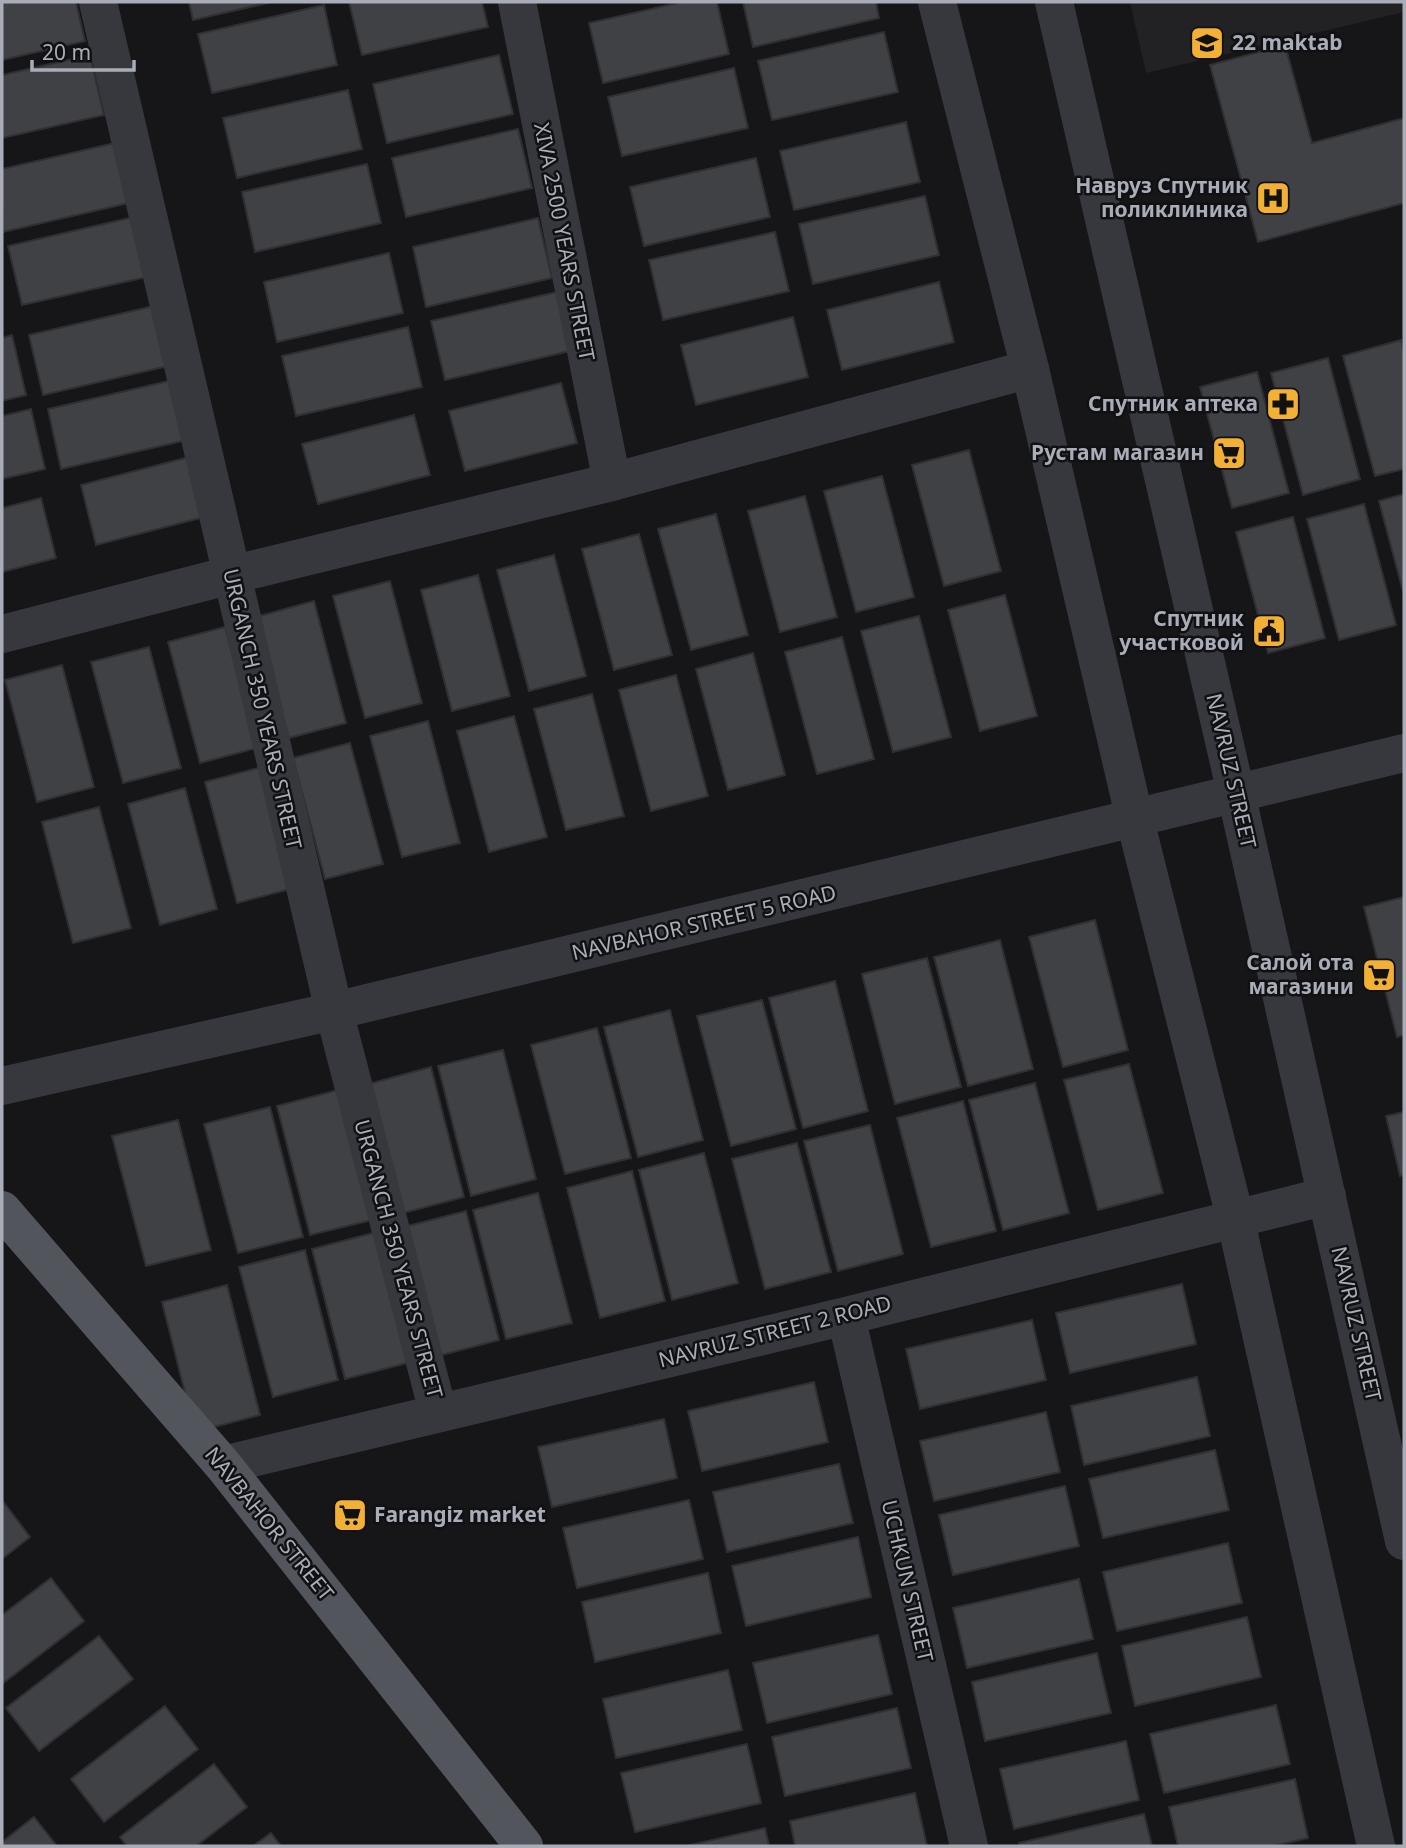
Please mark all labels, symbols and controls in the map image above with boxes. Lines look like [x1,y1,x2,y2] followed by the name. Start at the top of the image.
[1188,24,1226,62] school or university icon: 22 maktab
[32,28,133,72] scale bar
[1232,28,1343,56] place label: 22 maktab
[42,38,91,66] text: 20 m
[528,120,602,364] street label: XIVA 2500 YEARS STREET
[1075,171,1248,223] place label: Навруз Спутник поликлиника
[1254,179,1292,217] hospital icon: Навруз Спутник поликлиника
[1264,385,1302,423] pharmacy icon: Спутник аптека
[1088,389,1258,417] place label: Спутник аптека
[1210,434,1248,472] supermarket icon: Рустам магазин
[1031,438,1204,466] place label: Рустам магазин
[217,566,309,852] street label: URGANCH 350 YEARS STREET
[1118,604,1244,656] place label: Спутник участковой
[1250,612,1288,650] public building icon: Спутник участковой
[1201,690,1263,851] street label: NAVRUZ STREET
[569,878,839,966] street label: NAVBAHOR STREET 5 ROAD
[1246,948,1354,1000] place label: Салой ота магазини
[1360,956,1398,994] supermarket icon: Салой ота магазини
[348,1116,450,1401] street label: URGANCH 350 YEARS STREET
[1326,1243,1388,1404] street label: NAVRUZ STREET
[655,1289,894,1374] street label: NAVRUZ STREET 2 ROAD
[199,1441,341,1606] street label: NAVBAHOR STREET
[331,1496,369,1534] supermarket icon: Farangiz market
[876,1497,940,1665] street label: UCHKUN STREET
[374,1500,546,1528] place label: Farangiz market

